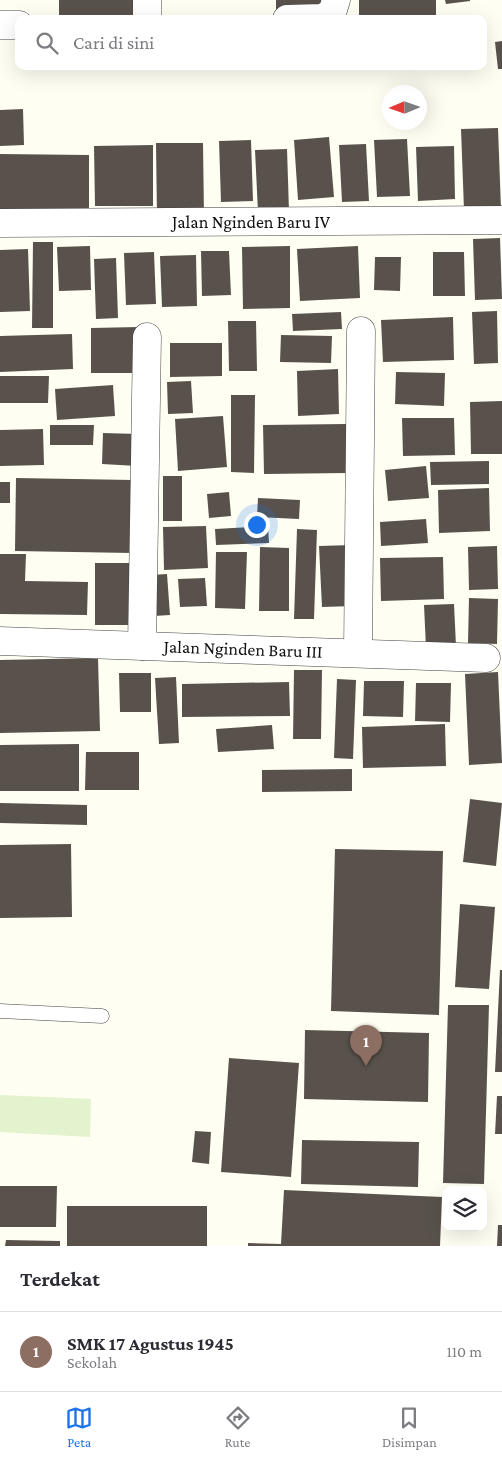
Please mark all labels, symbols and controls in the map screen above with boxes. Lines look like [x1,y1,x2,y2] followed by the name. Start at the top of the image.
[15,15,487,70] search box
[33,29,61,57] icon: search
[73,32,154,53] text: Cari di sini
[382,85,427,130] north arrow
[170,212,331,232] street label: Jalan Nginden Baru IV
[244,512,270,538] your location
[161,636,323,662] street label: Jalan Nginden Baru III
[350,1025,382,1066] pin: 1
[442,1186,487,1231] map controls
[442,1186,487,1231] button: layers
[20,1267,100,1291] text: Terdekat
[67,1333,234,1354] text: SMK 17 Agustus 1945
[33,1343,39,1360] text: 1
[446,1343,482,1360] text: 110 m
[67,1354,117,1371] text: Sekolah
[65,1404,93,1450] tab: Peta
[224,1404,252,1450] tab: Rute
[382,1404,437,1450] tab: Disimpan

